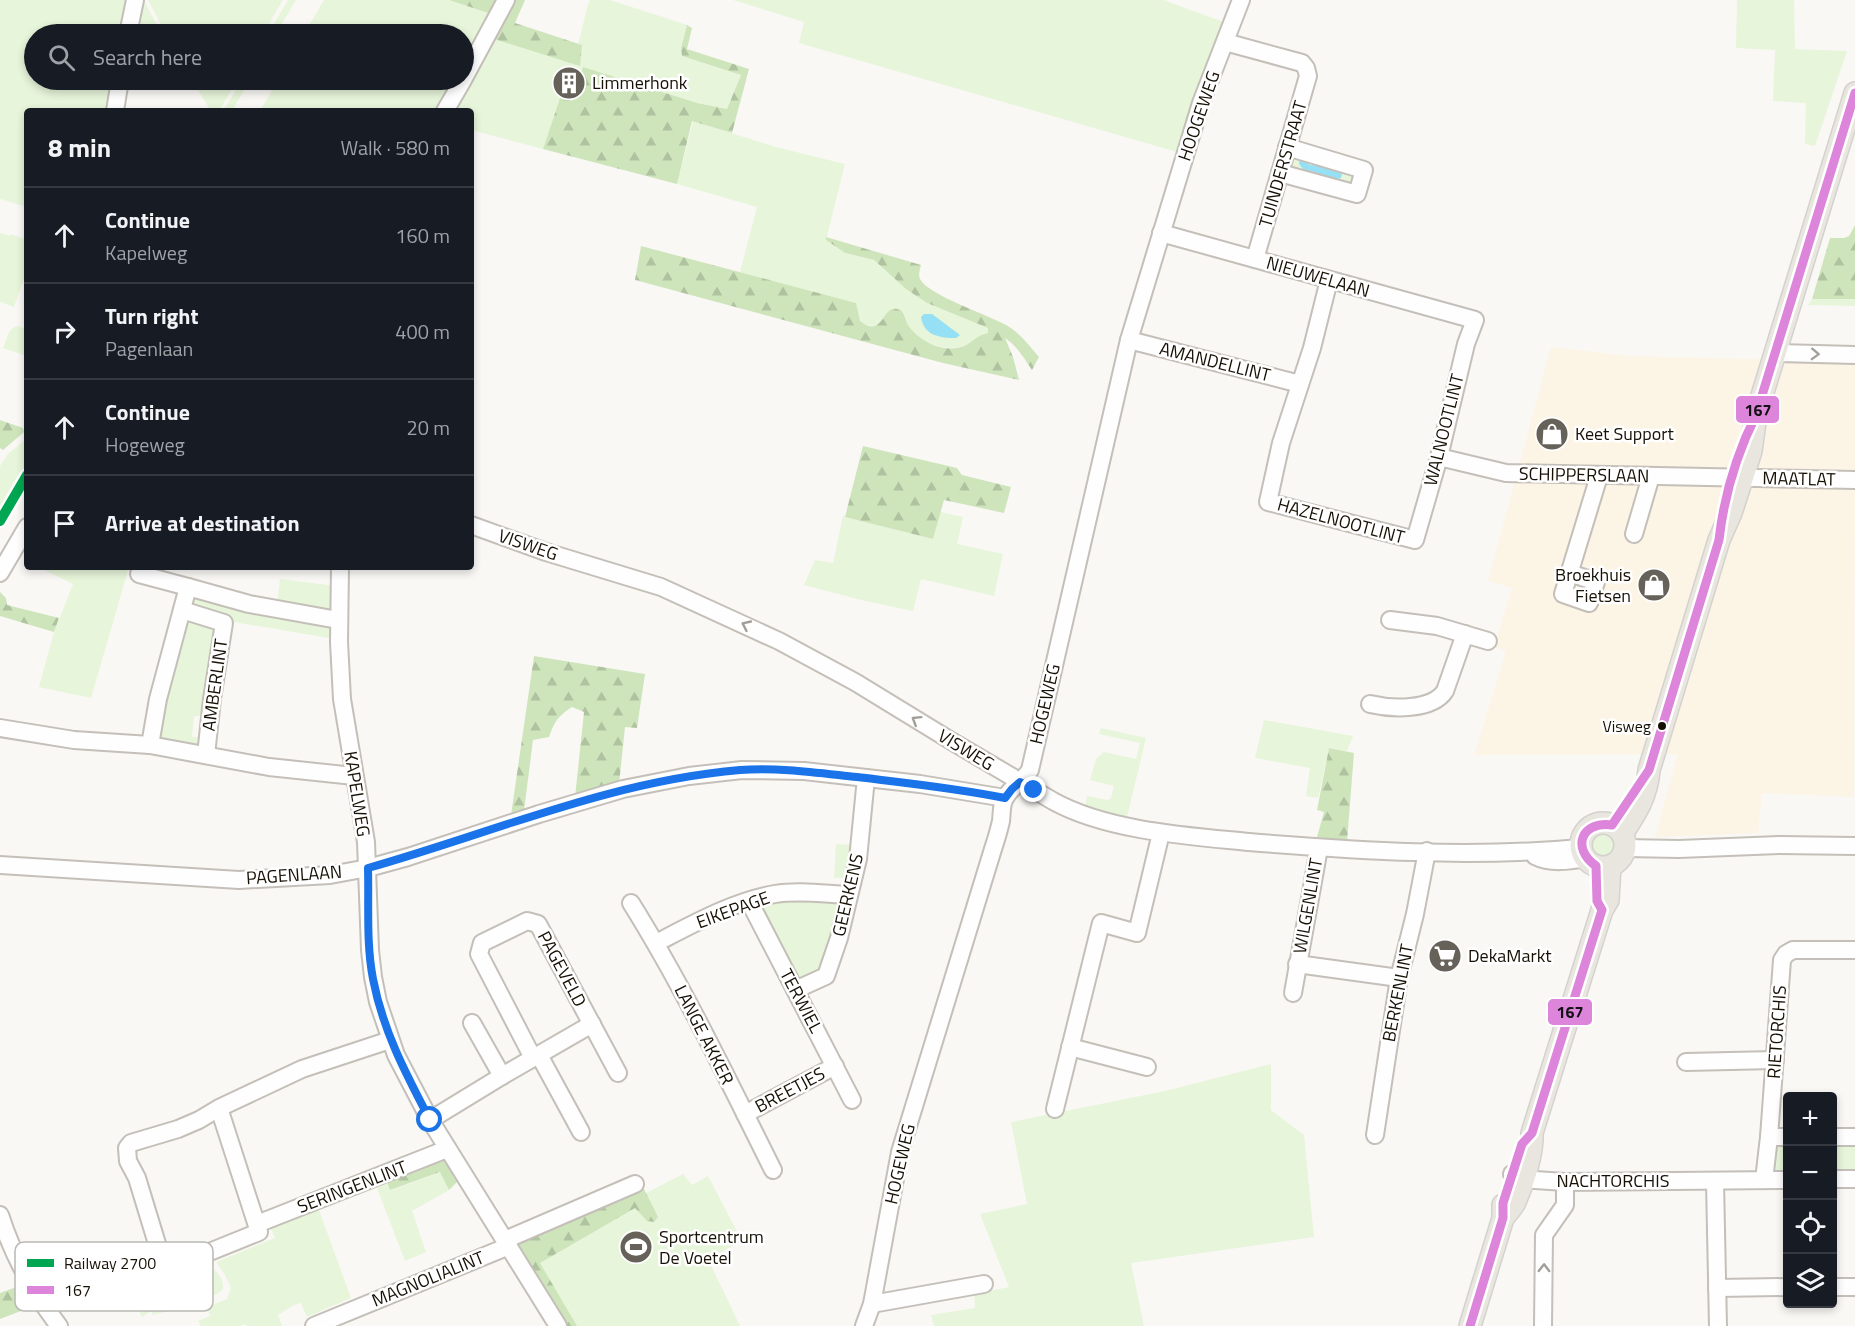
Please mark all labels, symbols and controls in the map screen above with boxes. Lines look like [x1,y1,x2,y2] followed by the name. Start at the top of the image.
[24,24,474,90] search box
[93,40,202,74] text: Search here
[45,41,78,74] icon: search
[551,65,587,101] building icon: Limmerhonk
[1170,67,1227,165] street label: HOOGEWEG
[592,69,688,96] place label: Limmerhonk
[1252,97,1314,230] street label: TUINDERSTRAAT
[48,128,111,167] text: 8 min
[341,132,450,163] text: Walk · 580 m
[105,203,190,237] text: Continue
[48,219,81,252] icon: ahead
[395,220,450,251] text: 160 m
[105,237,187,268] text: Kapelweg
[1263,249,1373,304] street label: NIEUWELAAN
[105,299,199,333] text: Turn right
[48,315,81,348] icon: right
[395,316,450,347] text: 400 m
[105,333,193,364] text: Pagenlaan
[1157,335,1274,388] street label: AMANDELLINT
[1811,348,1820,360] one-way arrow
[1417,370,1471,489] street label: WALNOOTLINT
[105,395,190,429] text: Continue
[1735,395,1780,424] line badge: 167
[1745,398,1771,422] text: 167
[48,411,81,444] icon: ahead
[406,412,450,443] text: 20 m
[1534,416,1570,452] shop icon: Keet Support
[1575,420,1674,447] place label: Keet Support
[105,429,185,460] text: Hogeweg
[1519,460,1650,489] street label: SCHIPPERSLAAN
[1762,464,1836,493] street label: MAATLAT
[1274,491,1408,551] street label: HAZELNOOTLINT
[105,506,300,540] text: Arrive at destination
[48,507,81,540] icon: arrive
[495,522,562,567] street label: VISWEG
[1555,561,1631,609] place label: Broekhuis Fietsen
[1636,567,1672,603] shop icon: Broekhuis Fietsen
[741,621,752,633] one-way arrow
[195,637,234,733] street label: AMBERLINT
[1022,661,1067,747] street label: HOGEWEG
[1602,714,1651,738] place label: Visweg
[912,715,922,727] one-way arrow
[1656,720,1668,732] marker: Visweg
[933,722,1000,777] street label: VISWEG
[337,749,378,839] street label: KAPELWEG
[1020,776,1046,802] route end
[825,851,870,939] street label: GEERKENS
[1286,856,1329,956] street label: WILGENLINT
[245,858,343,891] street label: PAGENLAAN
[692,884,773,935] street label: EIKEPAGE
[531,926,594,1011] street label: PAGEVELD
[1427,938,1463,974] supermarket icon: DekaMarkt
[1375,941,1420,1044] street label: BERKENLINT
[1468,942,1552,969] place label: DekaMarkt
[773,964,830,1038] street label: TERWIEL
[668,980,741,1089] street label: LANGE AKKER
[1760,984,1793,1080] street label: RIETORCHIS
[1547,998,1593,1026] line badge: 167
[1557,1000,1583,1024] text: 167
[750,1060,830,1119] street label: BREETJES
[1783,1092,1837,1308] map controls
[1783,1092,1837,1146] button: +
[416,1106,442,1132] route start
[877,1121,922,1207] street label: HOGEWEG
[1783,1146,1837,1200] button: −
[293,1153,411,1220] street label: SERINGENLINT
[1557,1167,1669,1194] street label: NACHTORCHIS
[1783,1200,1837,1254] button: locate
[659,1223,764,1271] place label: Sportcentrum De Voetel
[618,1229,654,1265] sports icon: Sportcentrum De Voetel
[15,1242,213,1311] legend
[367,1243,489,1313] street label: MAGNOLIALINT
[64,1251,156,1275] text: Railway 2700
[1783,1254,1837,1308] button: layers
[1538,1263,1550,1272] one-way arrow
[64,1278,91,1302] text: 167

